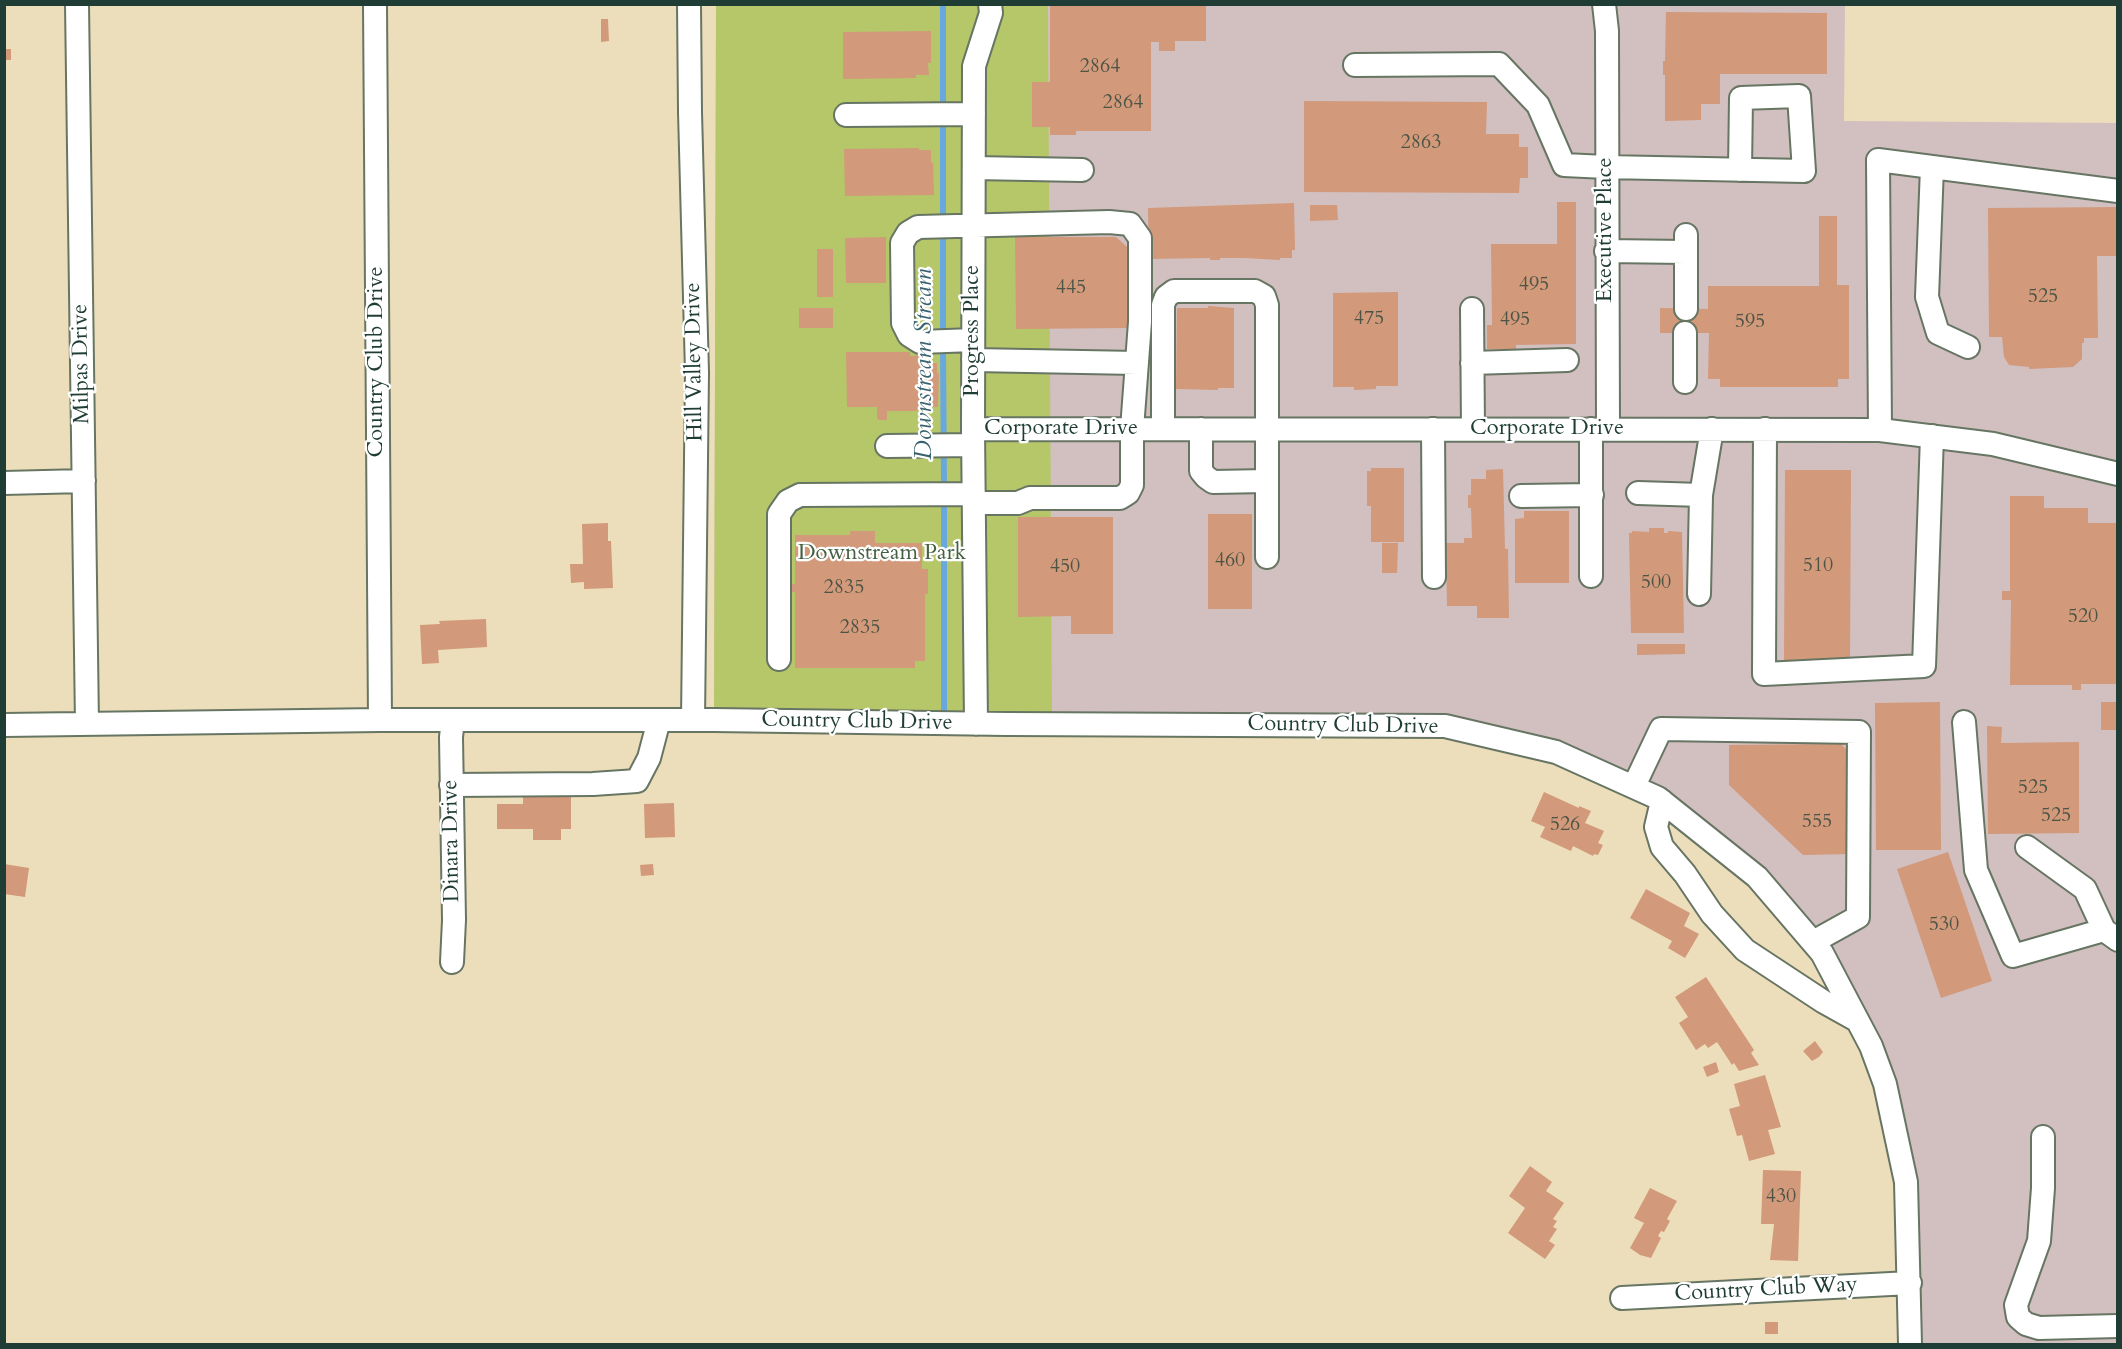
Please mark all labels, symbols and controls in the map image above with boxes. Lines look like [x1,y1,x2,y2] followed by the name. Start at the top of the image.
[1080,55,1120,79] house number: 2864
[1103,91,1143,115] house number: 2864
[1401,131,1441,155] house number: 2863
[1593,158,1619,302] street label: Executive Place
[960,265,986,397] street label: Progress Place
[364,266,390,458] street label: Country Club Drive
[911,268,939,460] water label: Downstream Stream
[1519,273,1549,297] house number: 495
[1056,276,1086,300] house number: 445
[680,282,710,442] street label: Hill Valley Drive
[2028,285,2058,309] house number: 525
[68,304,96,424] street label: Milpas Drive
[1354,307,1384,331] house number: 475
[1500,308,1530,332] house number: 495
[1735,310,1765,334] house number: 595
[984,416,1138,442] street label: Corporate Drive
[1470,416,1624,442] street label: Corporate Drive
[798,541,966,567] park label: Downstream Park
[1215,549,1245,573] house number: 460
[1803,554,1833,578] house number: 510
[1050,555,1080,579] house number: 450
[1641,571,1671,595] house number: 500
[824,576,864,600] house number: 2835
[2068,605,2098,629] house number: 520
[840,616,880,640] house number: 2835
[761,707,953,737] street label: Country Club Drive
[1247,711,1439,741] street label: Country Club Drive
[2018,776,2048,800] house number: 525
[438,779,466,903] street label: Dinara Drive
[2041,804,2071,828] house number: 525
[1802,810,1832,834] house number: 555
[1550,813,1580,837] house number: 526
[1929,913,1959,937] house number: 530
[1766,1185,1796,1209] house number: 430
[1674,1272,1858,1308] street label: Country Club Way

